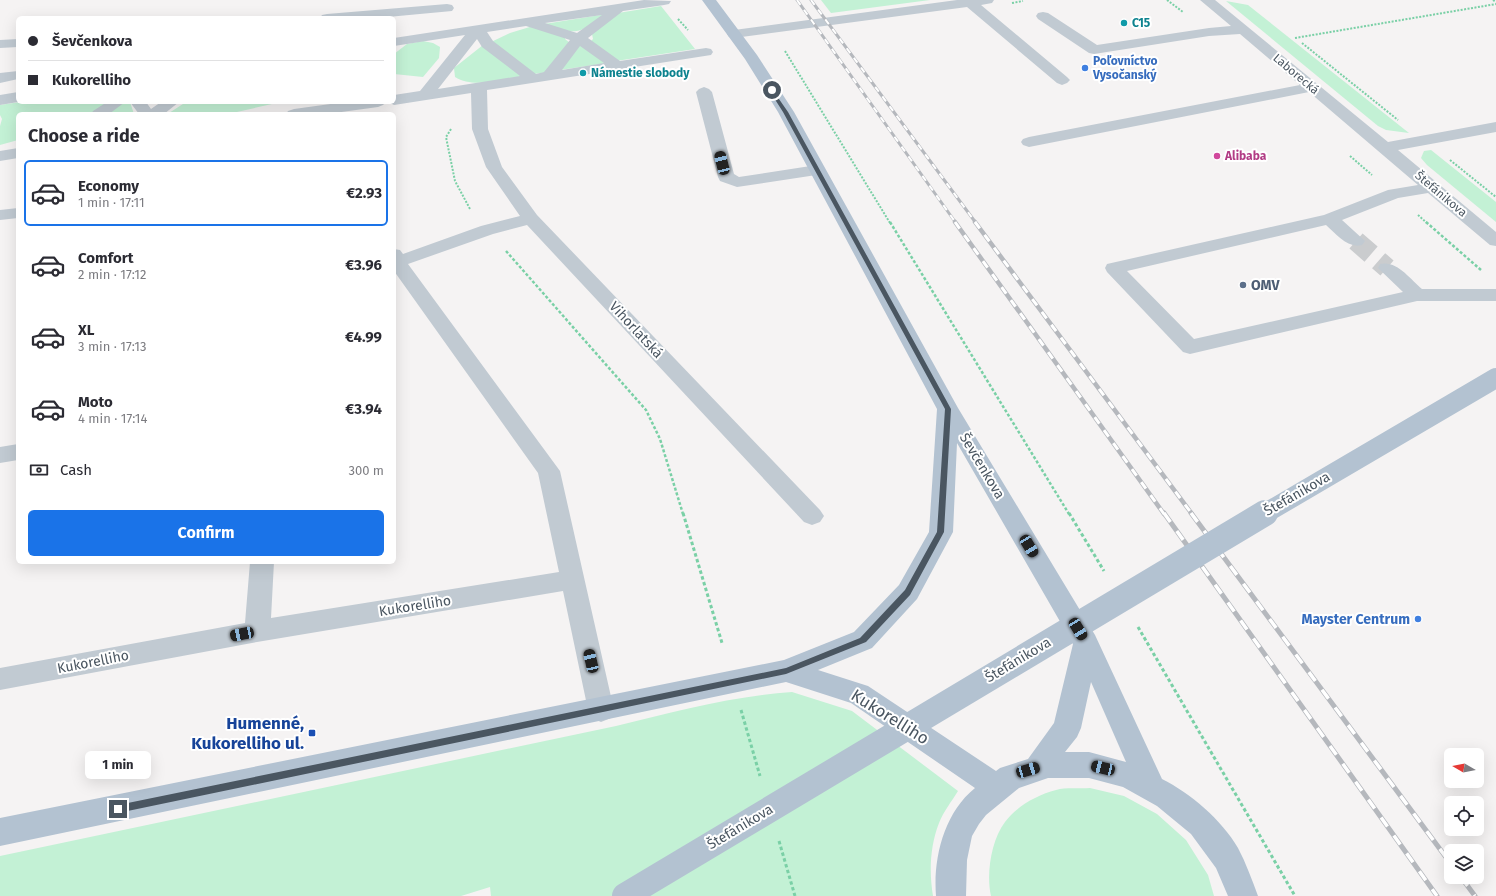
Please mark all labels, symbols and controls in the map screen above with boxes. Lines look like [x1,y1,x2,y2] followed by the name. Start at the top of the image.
[1132,16,1151,30] place label: C15
[1119,18,1129,28] marker: C15
[52,32,132,50] text: Ševčenkova
[1270,51,1322,97] street label: Laborecká
[1092,54,1157,82] place label: Poľovníctvo Vysočanský
[1080,63,1090,73] marker: Poľovníctvo Vysočanský
[591,66,690,80] place label: Námestie slobody
[578,68,588,78] marker: Námestie slobody
[52,71,131,89] text: Kukorelliho
[763,81,781,99] route start
[28,125,140,147] text: Choose a ride
[1224,149,1267,163] place label: Alibaba
[713,150,731,176] car
[1212,151,1222,161] marker: Alibaba
[1412,168,1470,220] street label: Štefánikova
[30,175,66,211] icon: car
[78,177,139,195] text: Economy
[346,184,382,202] text: €2.93
[78,195,145,210] text: 1 min · 17:11
[30,247,66,283] icon: car
[78,249,134,267] text: Comfort
[345,256,382,274] text: €3.96
[78,267,146,282] text: 2 min · 17:12
[1251,277,1280,294] place label: OMV
[1238,280,1248,290] marker: OMV
[605,298,667,362] street label: Vihorlatská
[30,319,66,355] icon: car
[78,321,94,339] text: XL
[345,328,382,346] text: €4.99
[78,339,146,354] text: 3 min · 17:13
[30,391,66,427] icon: car
[78,393,113,411] text: Moto
[345,400,382,418] text: €3.94
[78,411,147,426] text: 4 min · 17:14
[956,430,1009,502] street label: Ševčenkova
[28,459,50,481] icon: cash
[60,461,92,479] text: Cash
[348,463,384,478] text: 300 m
[1260,467,1333,520] street label: Štefánikova
[28,510,384,556] button: Confirm
[1018,533,1040,559] car
[378,592,452,620] street label: Kukorelliho
[1301,611,1410,628] place label: Mayster Centrum
[1413,614,1423,624] marker: Mayster Centrum
[1067,616,1089,642] car
[229,626,255,642] car
[982,633,1054,686] street label: Štefánikova
[56,647,130,677] street label: Kukorelliho
[582,648,600,674] car
[847,685,933,749] street label: Kukorelliho
[191,713,304,754] place label: Humenné, Kukorelliho ul.
[307,728,317,738] marker: Humenné, Kukorelliho ul.
[1444,748,1484,788] north arrow
[1444,748,1484,884] map controls
[85,751,151,779] callout: 1 min
[102,757,134,772] text: 1 min
[1090,759,1116,777] car
[1015,761,1041,779] car
[1444,796,1484,836] button: locate
[109,800,127,818] route end
[704,800,776,853] street label: Štefánikova
[1444,844,1484,884] button: layers

